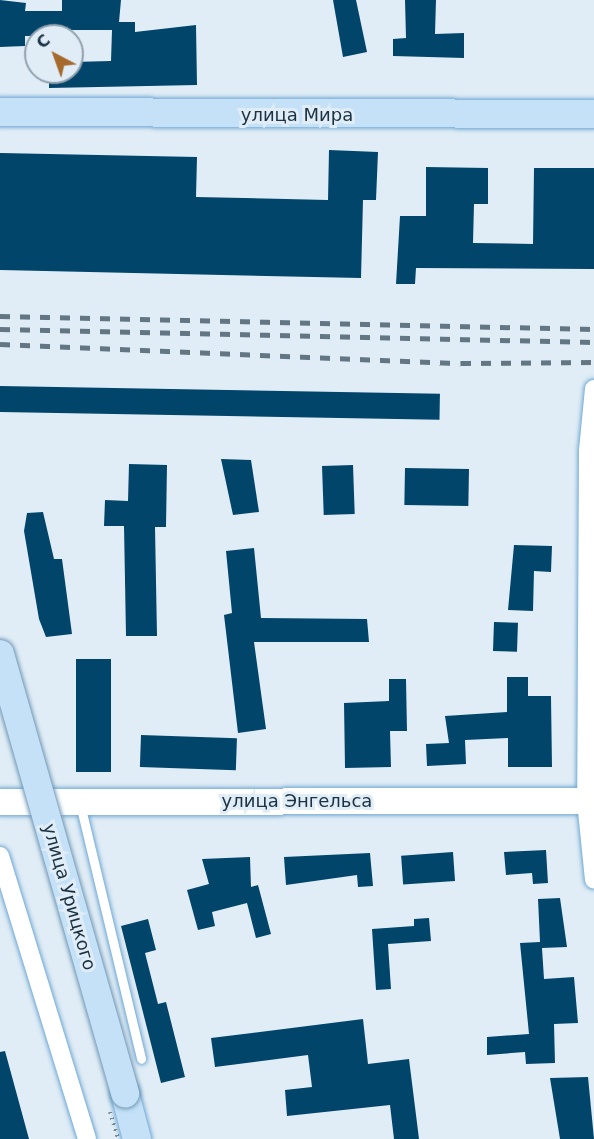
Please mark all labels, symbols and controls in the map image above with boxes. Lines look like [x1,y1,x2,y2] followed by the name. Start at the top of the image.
[24,24,84,84] north arrow
[33,31,54,53] text: С
[241,104,353,126] street label: улица Мира
[222,790,372,812] street label: улица Энгельса
[38,821,100,973] street label: улица Урицкого

